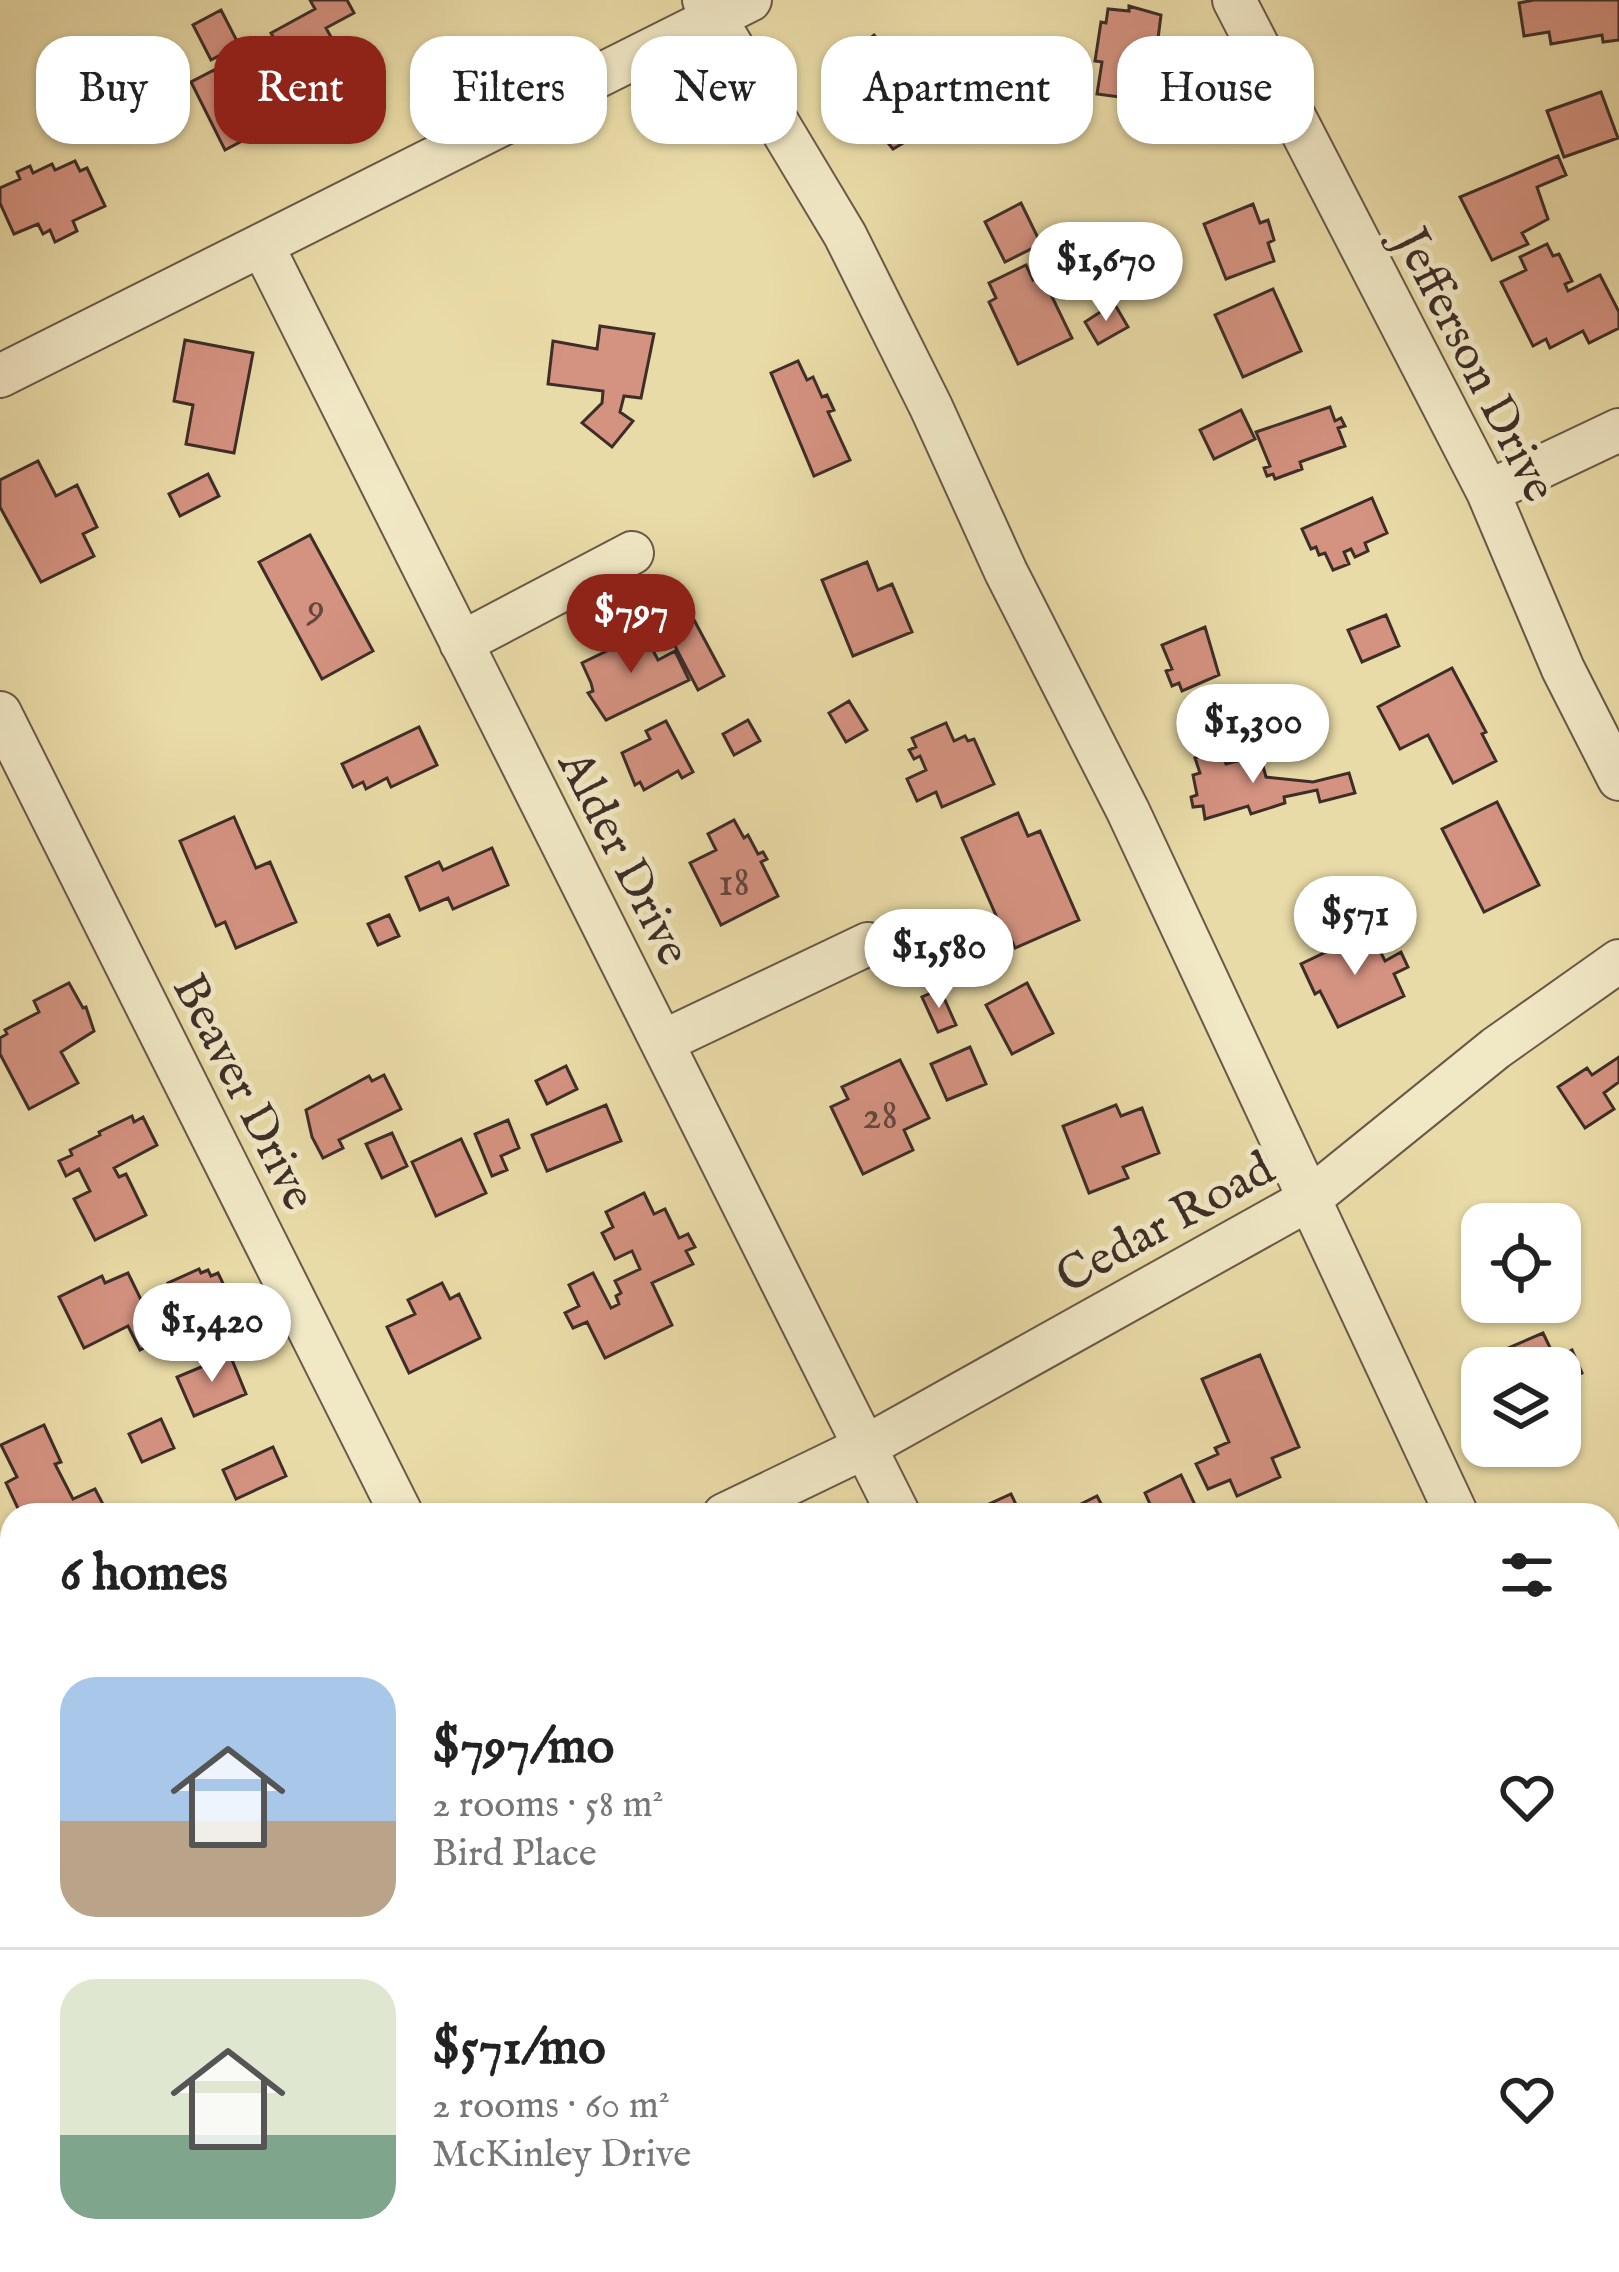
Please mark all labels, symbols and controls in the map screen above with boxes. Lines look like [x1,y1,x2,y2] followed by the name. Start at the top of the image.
[36,36,190,144] chip: Buy
[214,36,386,144] chip: Rent
[410,36,607,144] chip: Filters
[631,36,797,144] chip: New
[821,36,1093,144] chip: Apartment
[1117,36,1314,144] chip: House
[1377,214,1568,513] street label: Jefferson Drive
[1008,222,1204,324] pin: $1,670
[1056,236,1156,285] text: $1,670
[560,574,702,676] pin: $797
[306,583,325,636] house number: 9
[593,588,669,637] text: $797
[1155,684,1351,786] pin: $1,300
[1203,698,1303,747] text: $1,300
[542,741,702,976] street label: Alder Drive
[718,857,750,910] house number: 18
[1284,876,1426,978] pin: $571
[1321,890,1389,939] text: $571
[841,909,1037,1011] pin: $1,580
[891,923,987,972] text: $1,580
[157,965,327,1221] street label: Beaver Drive
[862,1090,898,1143] house number: 28
[1047,1140,1285,1309] street label: Cedar Road
[1461,1203,1581,1467] map controls
[1461,1203,1581,1323] button: locate
[114,1283,310,1385] pin: $1,420
[160,1297,264,1346] text: $1,420
[1461,1347,1581,1467] button: layers
[1494,1542,1560,1608] icon: filters
[60,1543,228,1608] text: 6 homes
[432,1716,614,1781] text: $797/mo
[156,1725,300,1869] icon: home
[1494,1764,1560,1830] icon: heart
[432,1781,664,1830] text: 2 rooms · 58 m²
[432,1830,597,1879] text: Bird Place
[432,2017,606,2082] text: $571/mo
[156,2027,300,2171] icon: home
[1494,2066,1560,2132] icon: heart
[432,2082,670,2131] text: 2 rooms · 60 m²
[432,2131,691,2180] text: McKinley Drive

